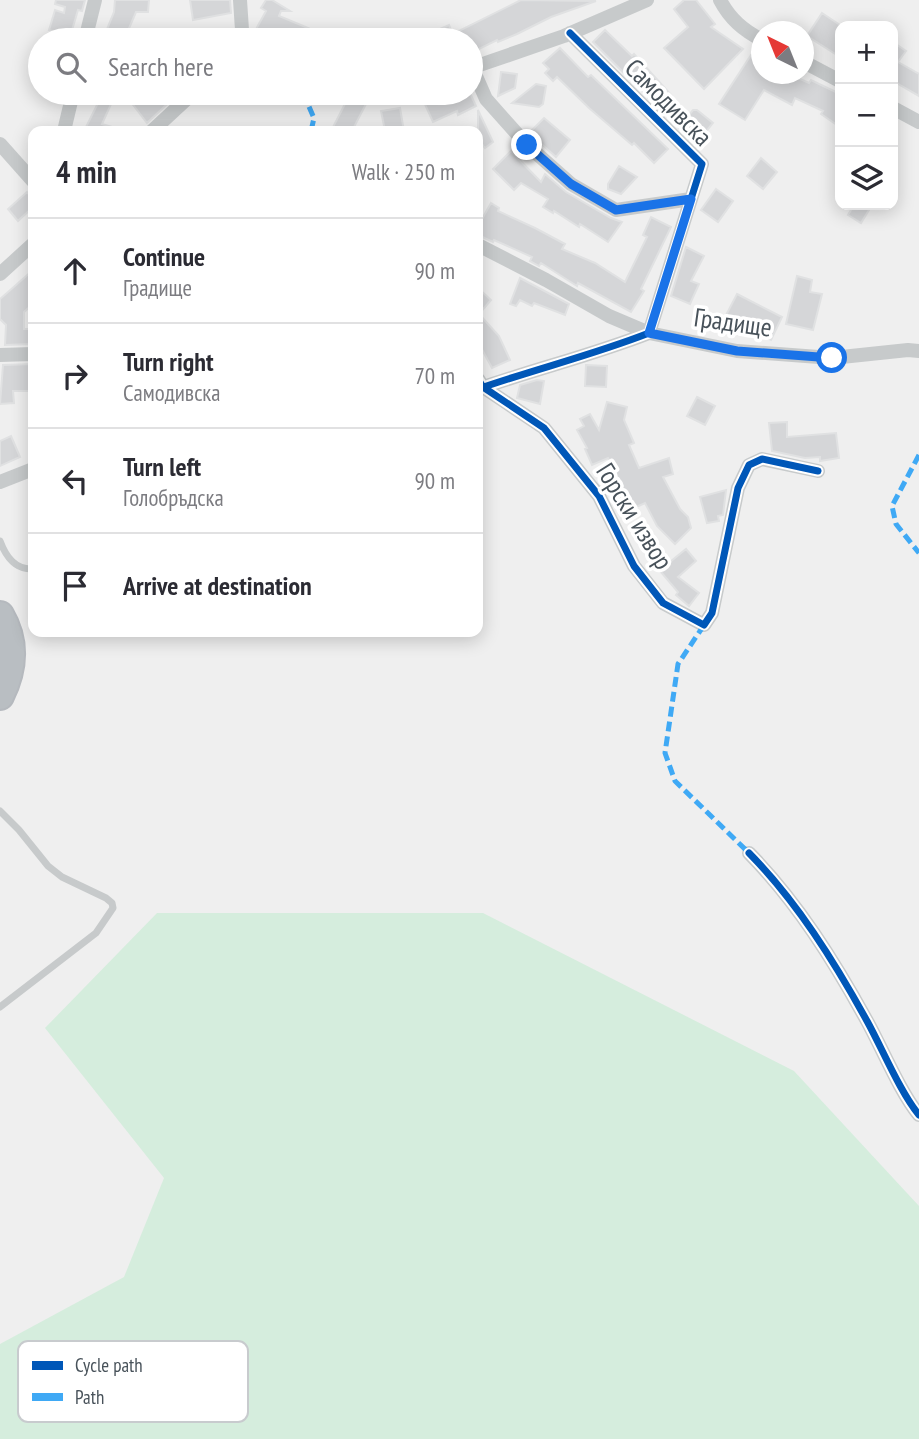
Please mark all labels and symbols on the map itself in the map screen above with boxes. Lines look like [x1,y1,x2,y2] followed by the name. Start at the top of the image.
[751,21,814,84] north arrow
[618,51,720,153] street label: Самодивска
[511,129,542,160] route end
[692,300,774,344] street label: Градище
[816,342,847,373] route start
[589,457,681,575] street label: Горски извор
[18,1341,248,1422] legend
[75,1353,143,1377] text: Cycle path
[75,1385,104,1409] text: Path

